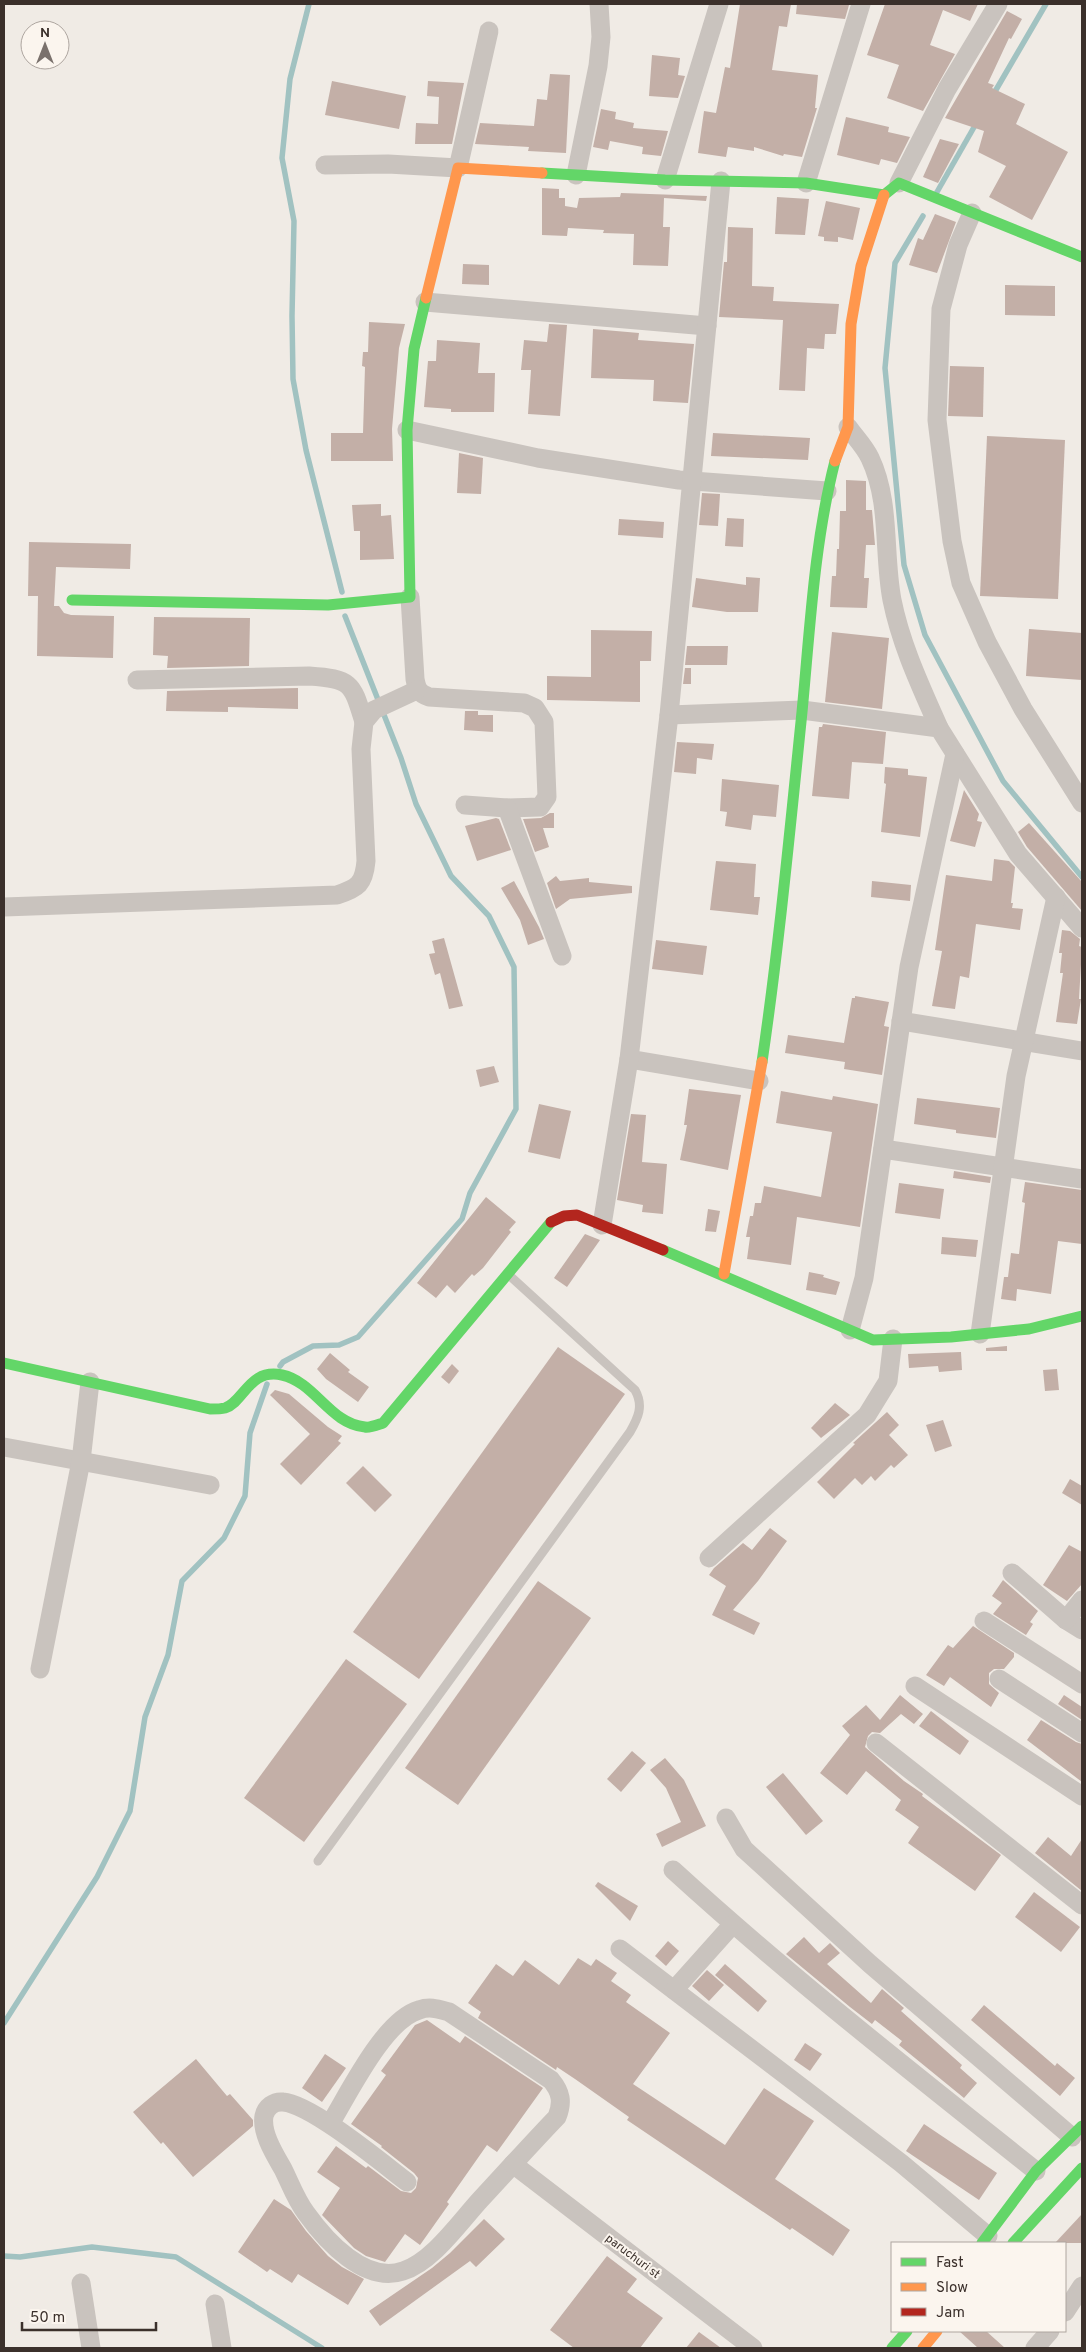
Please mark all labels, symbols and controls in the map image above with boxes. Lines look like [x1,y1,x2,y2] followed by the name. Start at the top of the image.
[20,20,70,70] north arrow
[40,25,50,42] text: N
[602,2231,663,2283] street label: paruchuri st
[891,2242,1066,2332] legend
[936,2254,964,2273] text: Fast
[936,2279,968,2298] text: Slow
[22,2300,156,2332] scale bar
[936,2304,965,2323] text: Jam
[30,2309,65,2328] text: 50 m

